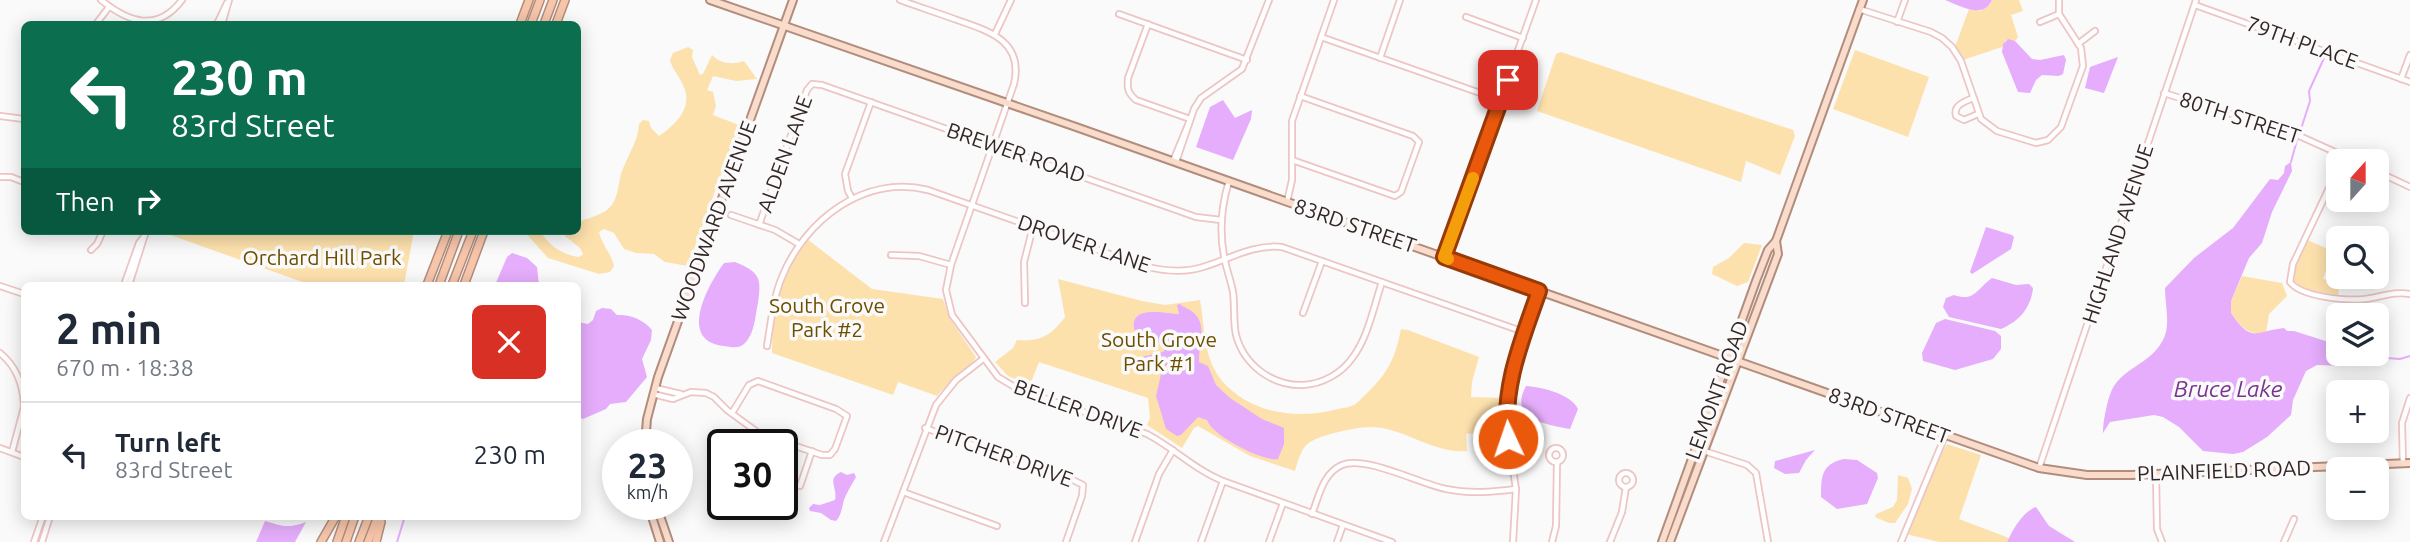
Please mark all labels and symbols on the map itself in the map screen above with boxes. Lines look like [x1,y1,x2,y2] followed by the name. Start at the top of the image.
[2243,11,2361,73] street label: 79TH PLACE
[1478,50,1538,110] pin
[2177,86,2304,148] street label: 80TH STREET
[752,92,816,215] street label: ALDEN LANE
[666,117,760,324] street label: WOODWARD AVENUE
[944,117,1089,187] street label: BREWER ROAD
[2077,141,2157,326] street label: HIGHLAND AVENUE
[2326,149,2389,212] north arrow
[1291,193,1420,257] street label: 83RD STREET
[1015,209,1154,277] street label: DROVER LANE
[242,245,402,269] park label: Orchard Hill Park
[769,293,885,341] park label: South Grove Park #2
[1680,317,1752,462] street label: LEMONT ROAD
[1101,327,1217,375] park label: South Grove Park #1
[1011,374,1146,442] street label: BELLER DRIVE
[2174,376,2283,401] water label: Bruce Lake
[1825,382,1954,448] street label: 83RD STREET
[1471,402,1545,476] position arrow
[932,419,1077,491] street label: PITCHER DRIVE
[707,429,798,520] speed limit sign: 30
[2137,455,2311,485] street label: PLAINFIELD ROAD

